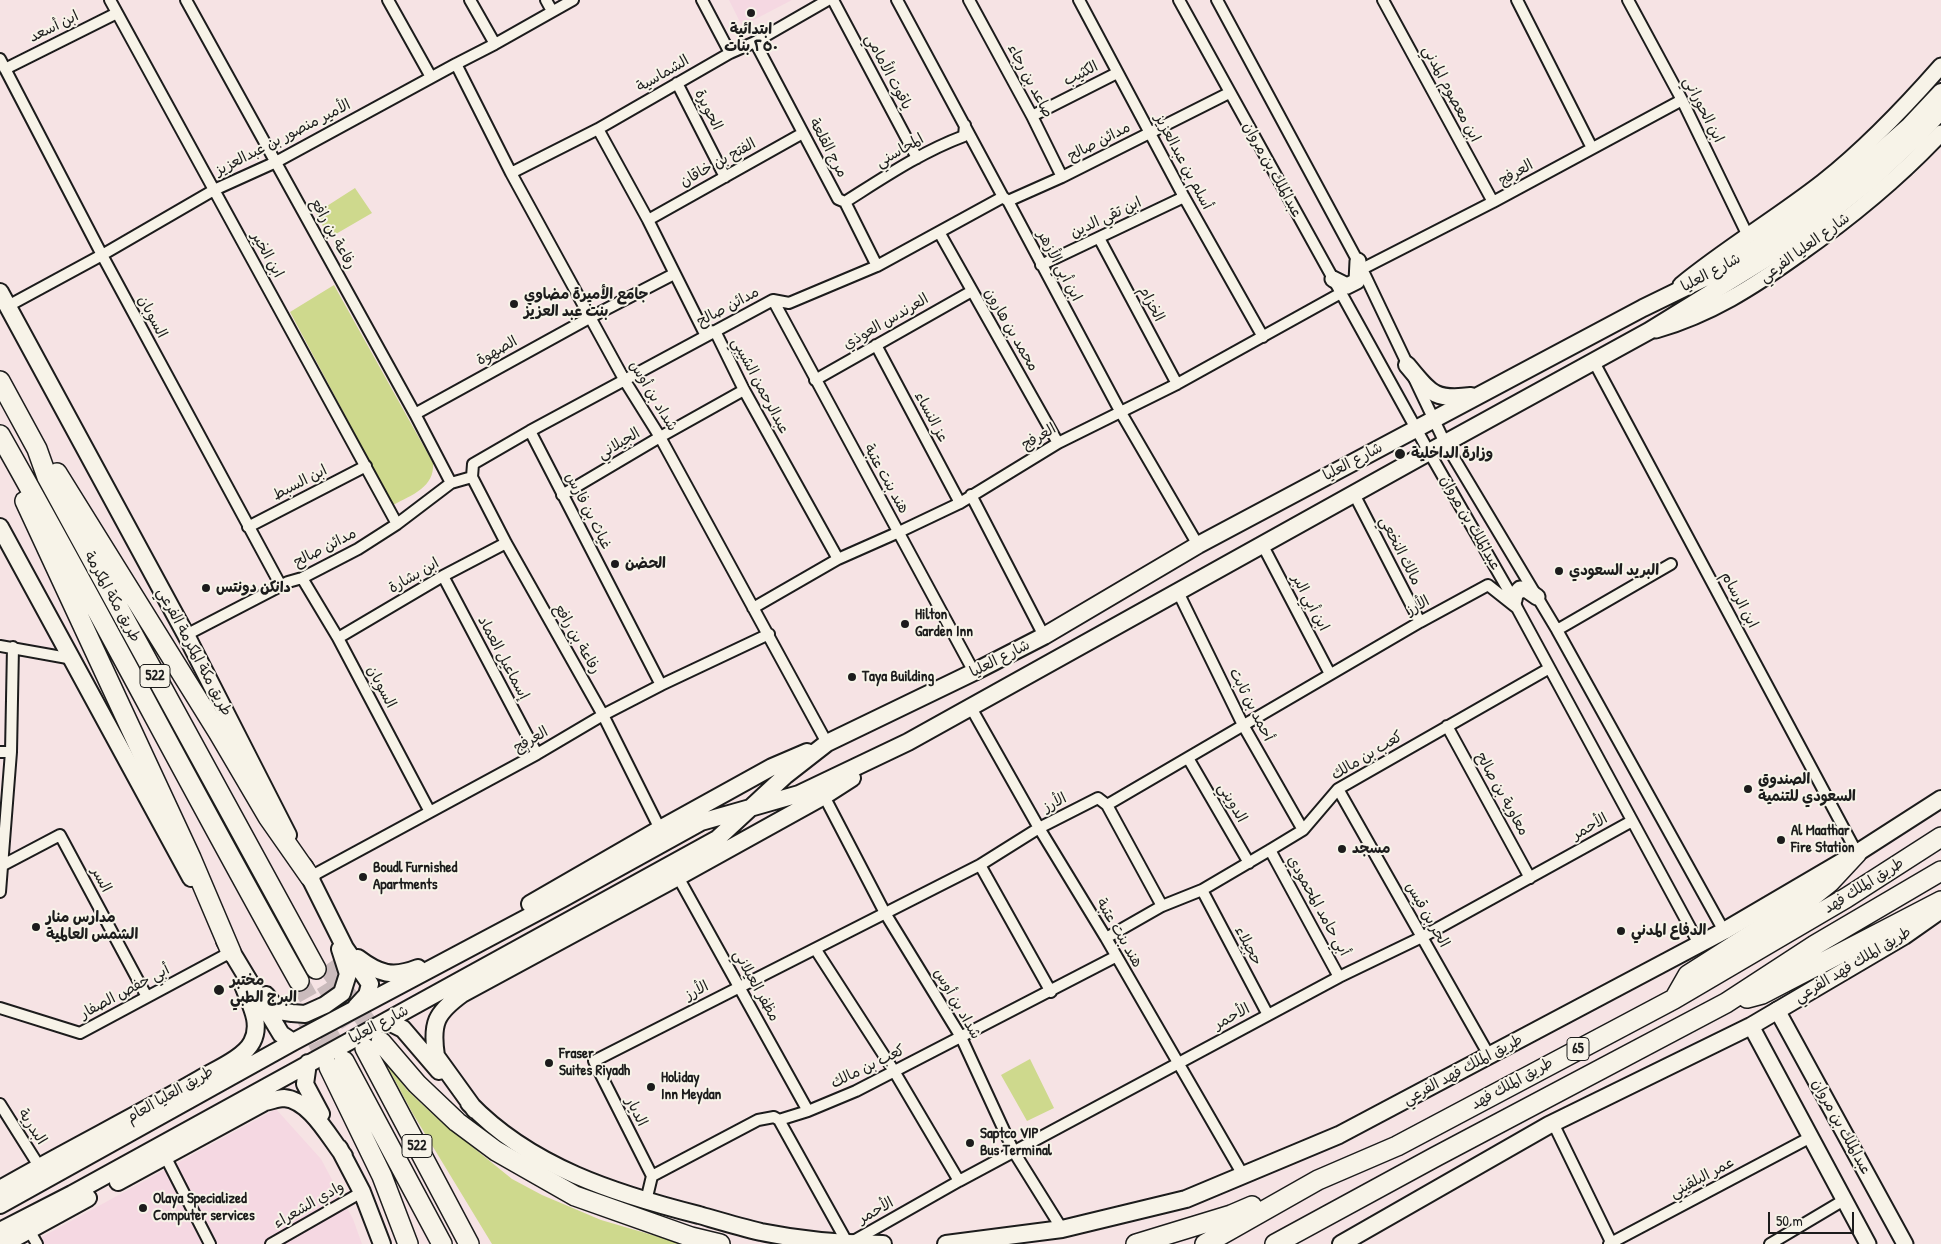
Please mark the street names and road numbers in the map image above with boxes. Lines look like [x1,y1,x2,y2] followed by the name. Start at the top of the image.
[26,7,82,47] street label: ابن أسعد
[861,31,915,113] street label: ياقوت الأمامي
[1003,41,1057,121] street label: صاعد بن رجاء
[1418,43,1484,145] street label: ابن معصوم المدني
[633,52,693,96] street label: الشماسية
[1061,58,1101,90] street label: الكثيب
[1679,74,1727,146] street label: ابن الحوراني
[690,87,726,133] street label: الحويرة
[212,96,354,180] street label: الأمير منصور بن عبدالعزيز
[1150,111,1216,213] street label: أسلم بن عبدالعزيز
[805,115,851,181] street label: مرج القلعة
[1065,119,1133,165] street label: مدائن صالح
[1238,119,1306,221] street label: عبدالملك بن مروان
[873,130,927,172] street label: المحاسني
[677,135,759,191] street label: الفتح بن خاقان
[1496,156,1536,190] street label: العرفج
[1067,194,1145,242] street label: ابن تقي الدين
[306,196,360,272] street label: رفاعة بن رافع
[1756,209,1854,287] street label: شارع العليا الفرعي
[1033,227,1085,305] street label: ابن أبي الأزهر
[247,229,287,281] street label: ابن الخير
[1678,250,1744,296] street label: شارع العليا
[694,283,762,331] street label: مدائن صالح
[1134,283,1168,325] street label: الخزام
[980,285,1042,375] street label: محمد بن هارون
[840,290,932,354] street label: العرندس العوذي
[133,293,171,341] street label: السوبان
[473,332,521,370] street label: الصهوة
[727,335,793,437] street label: عبدالرحمن الشيبي
[625,358,681,434] street label: شداد بن أوس
[910,389,952,445] street label: عز النساء
[1019,420,1059,454] street label: العرفج
[595,424,643,464] street label: الجيلاني
[1320,439,1386,485] street label: شارع العليا
[860,441,912,517] street label: هند بنت عتبة
[270,462,330,504] street label: ابن السبط
[561,469,615,553] street label: غياث بن فارس
[1436,473,1504,573] street label: عبدالملك بن مروان
[1375,514,1425,588] street label: مالك النخعي
[291,525,359,571] street label: مدائن صالح
[80,548,144,646] street label: طريق مكة المكرمة
[385,554,443,598] street label: ابن بشارة
[1717,569,1761,631] street label: ابن الرسام
[1288,572,1332,634] street label: ابن أبي البر
[153,585,235,719] street label: طريق مكة المكرمة الفرعي
[1403,592,1433,620] street label: الأرز
[550,601,604,677] street label: رفاعة بن رافع
[473,613,533,703] street label: إسماعيل العماد
[967,636,1033,682] street label: شارع العليا
[362,663,400,711] street label: السوبان
[140,664,170,688] road number: 522
[1225,665,1277,745] street label: أحمد بن ثابت
[511,723,551,757] street label: العرفج
[1328,728,1406,784] street label: كعب بن مالك
[1472,749,1532,839] street label: معاوية بن صالح
[1214,780,1250,826] street label: الدويني
[1040,790,1070,816] street label: الأرز
[1569,810,1611,844] street label: الأحمر
[1283,853,1353,959] street label: أبي حامد المحمودي
[1821,854,1907,918] street label: طريق الملك فهد
[87,864,115,896] street label: السر
[1401,879,1453,951] street label: الحر بن قيس
[1092,895,1146,971] street label: هند بنت عتبة
[1230,923,1266,969] street label: حجيلاء
[1791,923,1915,1007] street label: طريق الملك فهد الفرعي
[729,947,783,1025] street label: مظفر العيلاني
[77,961,173,1023] street label: أبي حفص الصفار
[929,965,985,1043] street label: شداد بن أوس
[682,978,712,1004] street label: الأرز
[1211,1000,1253,1034] street label: الأحمر
[346,1002,412,1048] street label: شارع العليا
[1400,1031,1526,1109] street label: طريق الملك فهد الفرعي
[1567,1038,1589,1060] road number: 65
[828,1041,908,1093] street label: كعب بن مالك
[1468,1054,1556,1114] street label: طريق الملك فهد
[123,1063,217,1127] street label: طريق العليا العام
[1807,1076,1875,1178] street label: عبدالملك بن مروان
[621,1094,651,1130] street label: الديار
[14,1106,50,1148] street label: البدرية
[402,1134,432,1158] road number: 522
[1667,1154,1737,1202] street label: عمر البلقيني
[270,1178,348,1232] street label: وادي الشعراء
[855,1194,897,1228] street label: الأحمر

